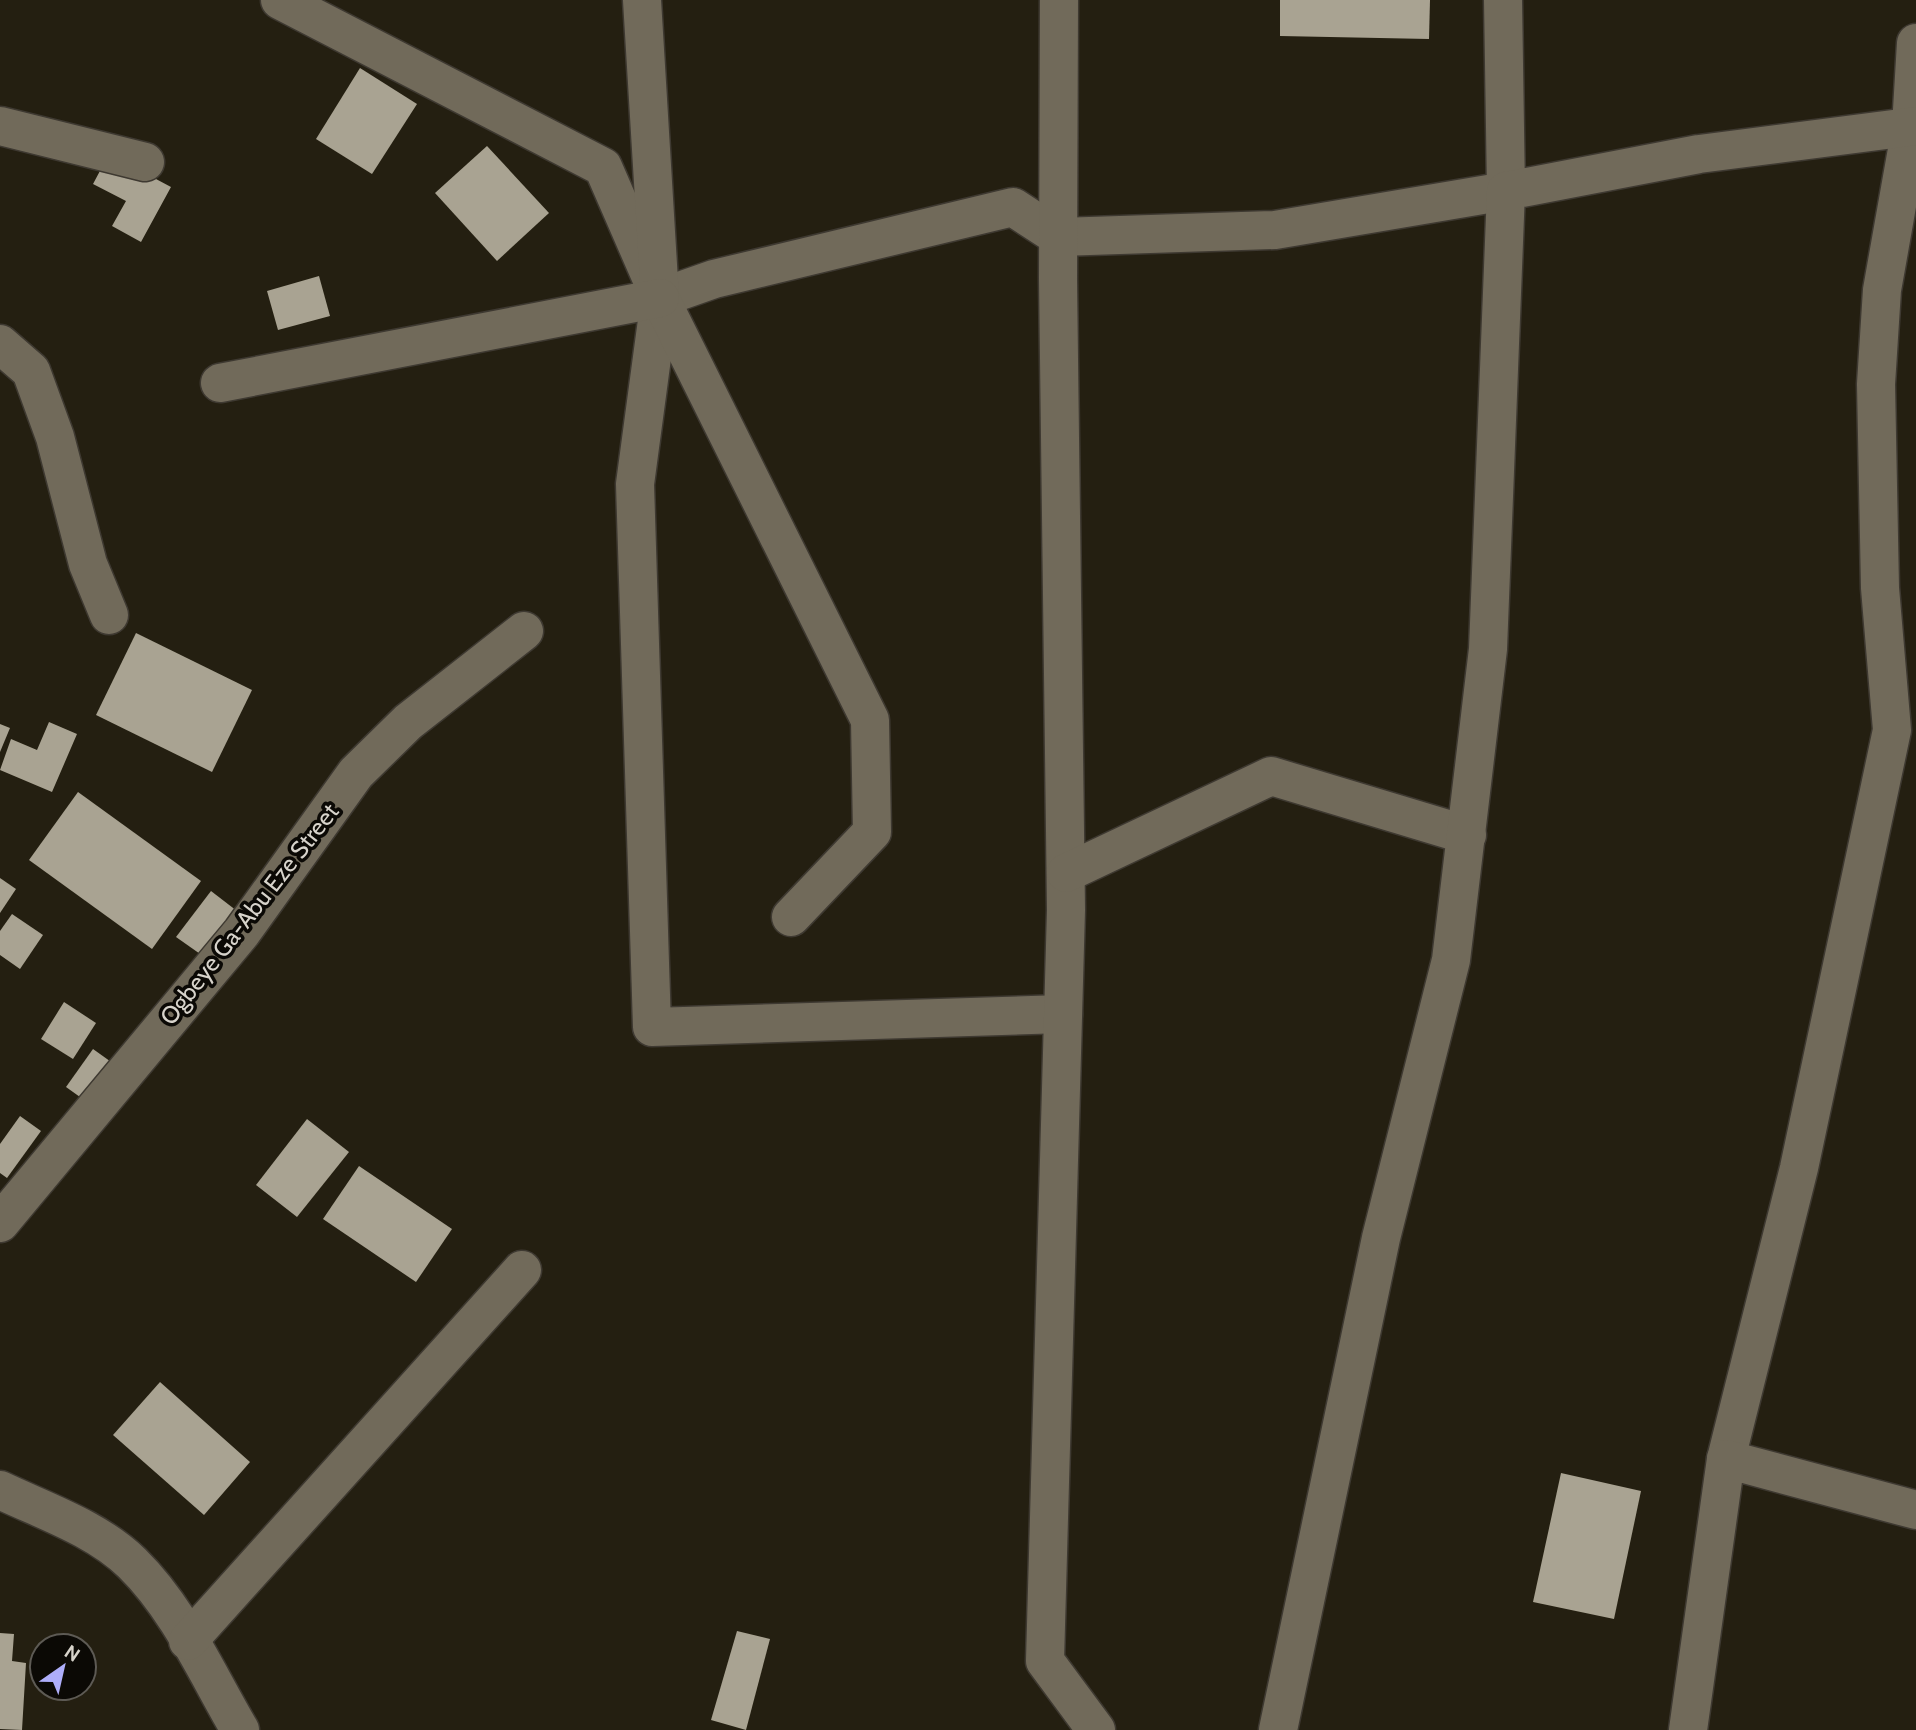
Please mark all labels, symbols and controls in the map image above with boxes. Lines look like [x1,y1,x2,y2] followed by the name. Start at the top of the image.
[154,798,344,1030] street label: Ogbeye Ga-Abu Eze Street
[28,1632,98,1702] north arrow
[60,1640,84,1667] text: N

